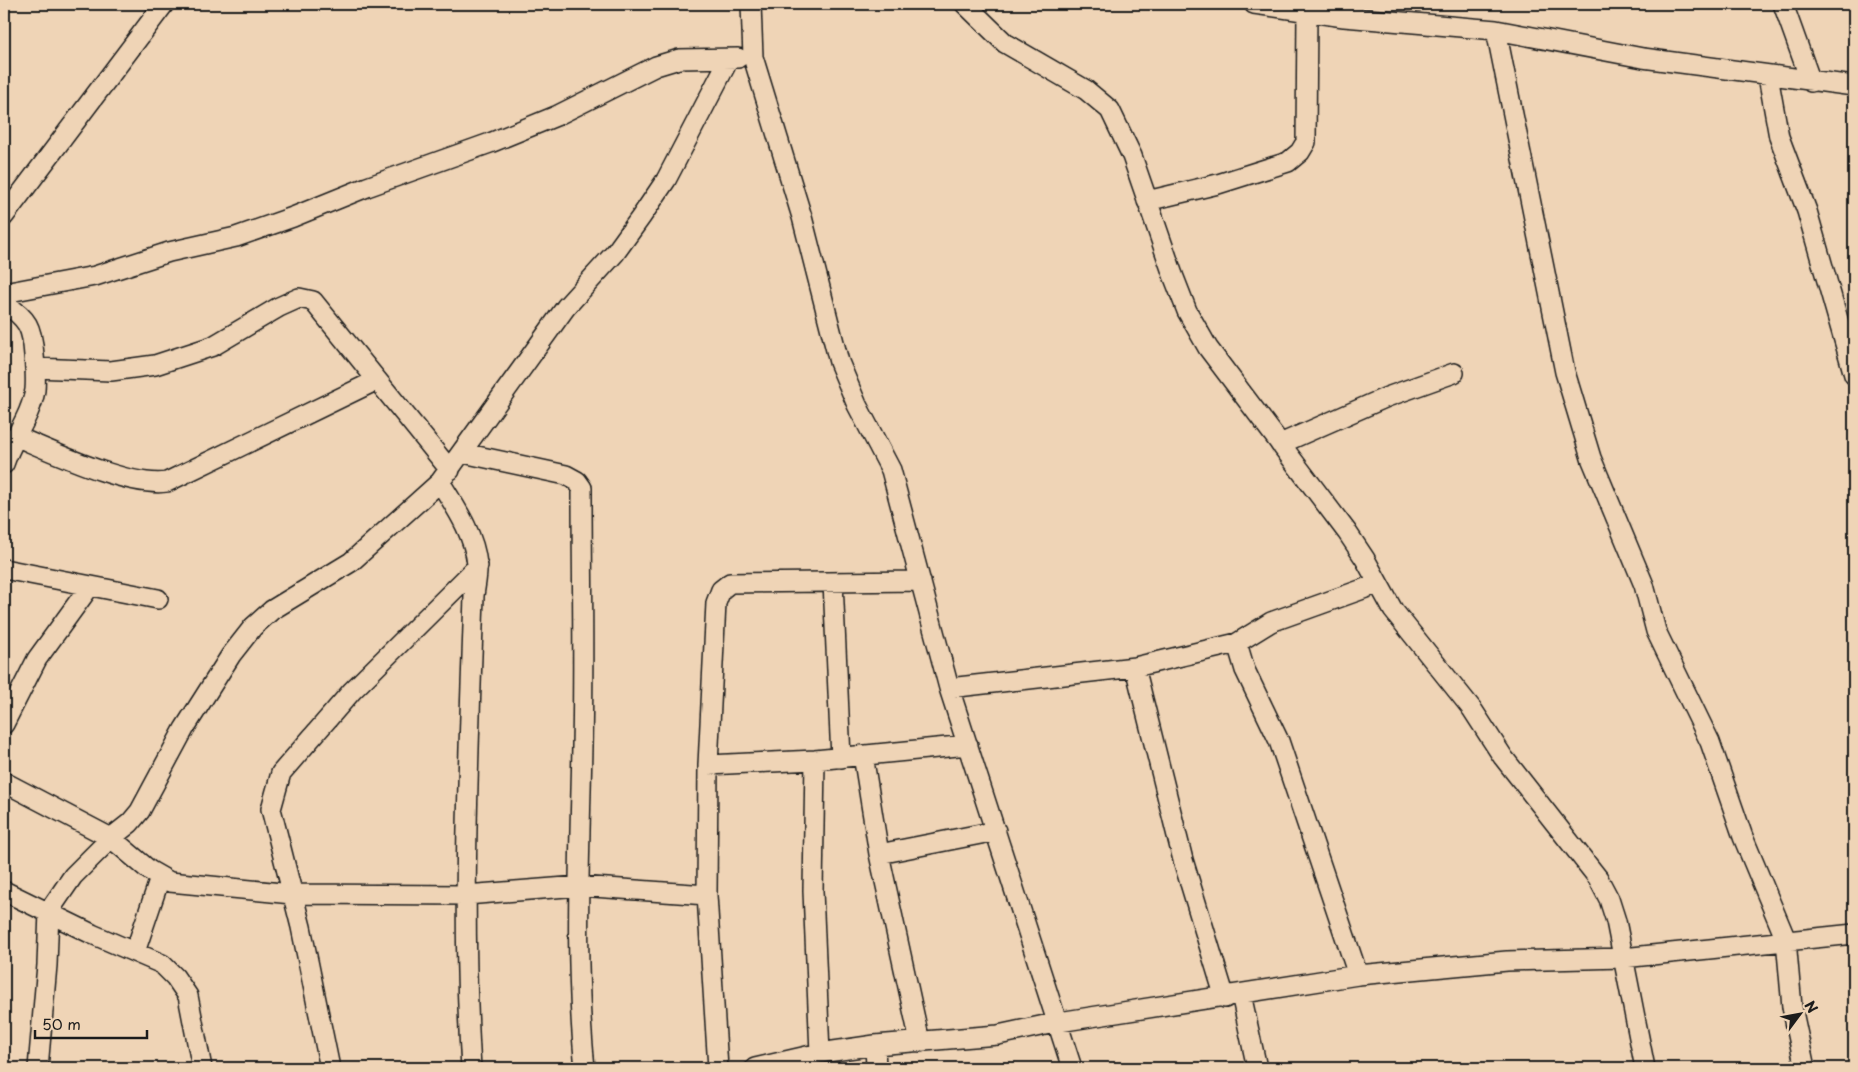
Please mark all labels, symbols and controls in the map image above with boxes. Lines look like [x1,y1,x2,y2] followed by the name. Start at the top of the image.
[1776,990,1826,1040] north arrow
[1800,997,1823,1017] text: N
[35,1007,148,1039] scale bar
[42,1012,81,1035] text: 50 m

